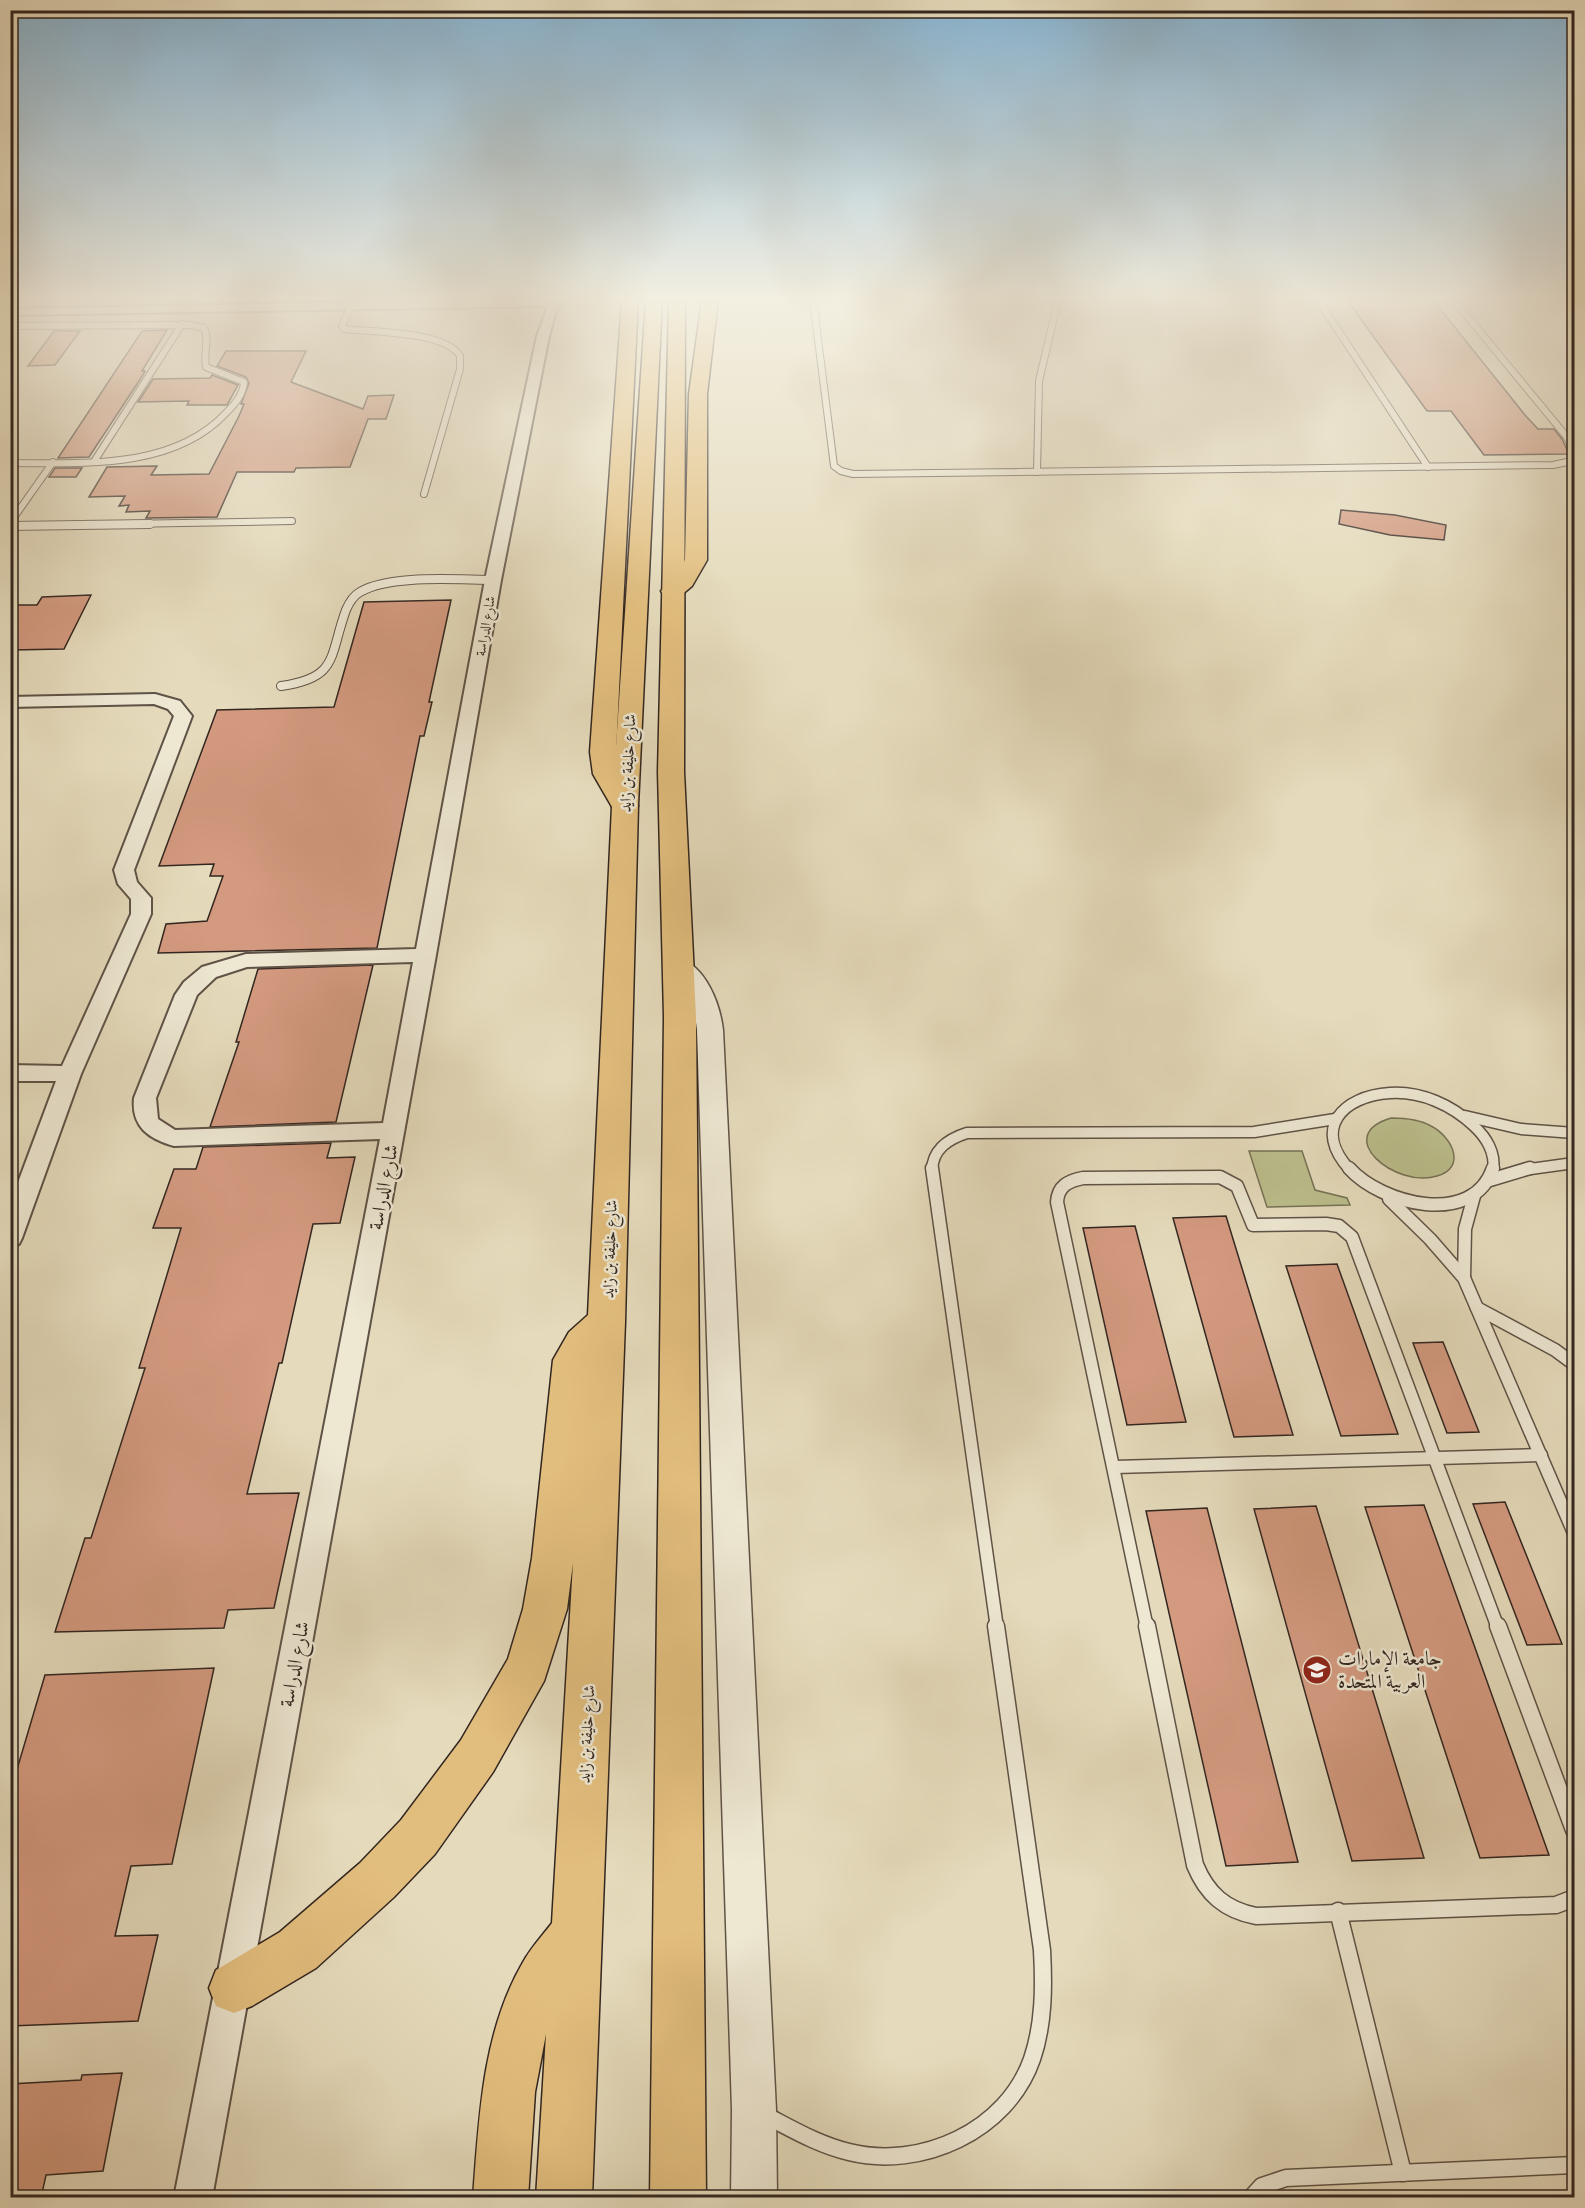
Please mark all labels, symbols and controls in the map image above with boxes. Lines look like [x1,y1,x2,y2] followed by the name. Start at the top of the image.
[472,595,502,658] street label: شارع الدراسة
[615,713,644,813] street label: شارع خليفة بن زايد
[363,1142,409,1233] street label: شارع الدراسة
[598,1199,625,1299] street label: شارع خليفة بن زايد
[274,1619,320,1710] street label: شارع الدراسة
[1338,1646,1442,1697] place label: جامعة الإمارات العربية المتحدة
[1301,1654,1333,1686] school or university icon: جامعة الإمارات العربية المتحدة
[574,1684,603,1784] street label: شارع خليفة بن زايد

